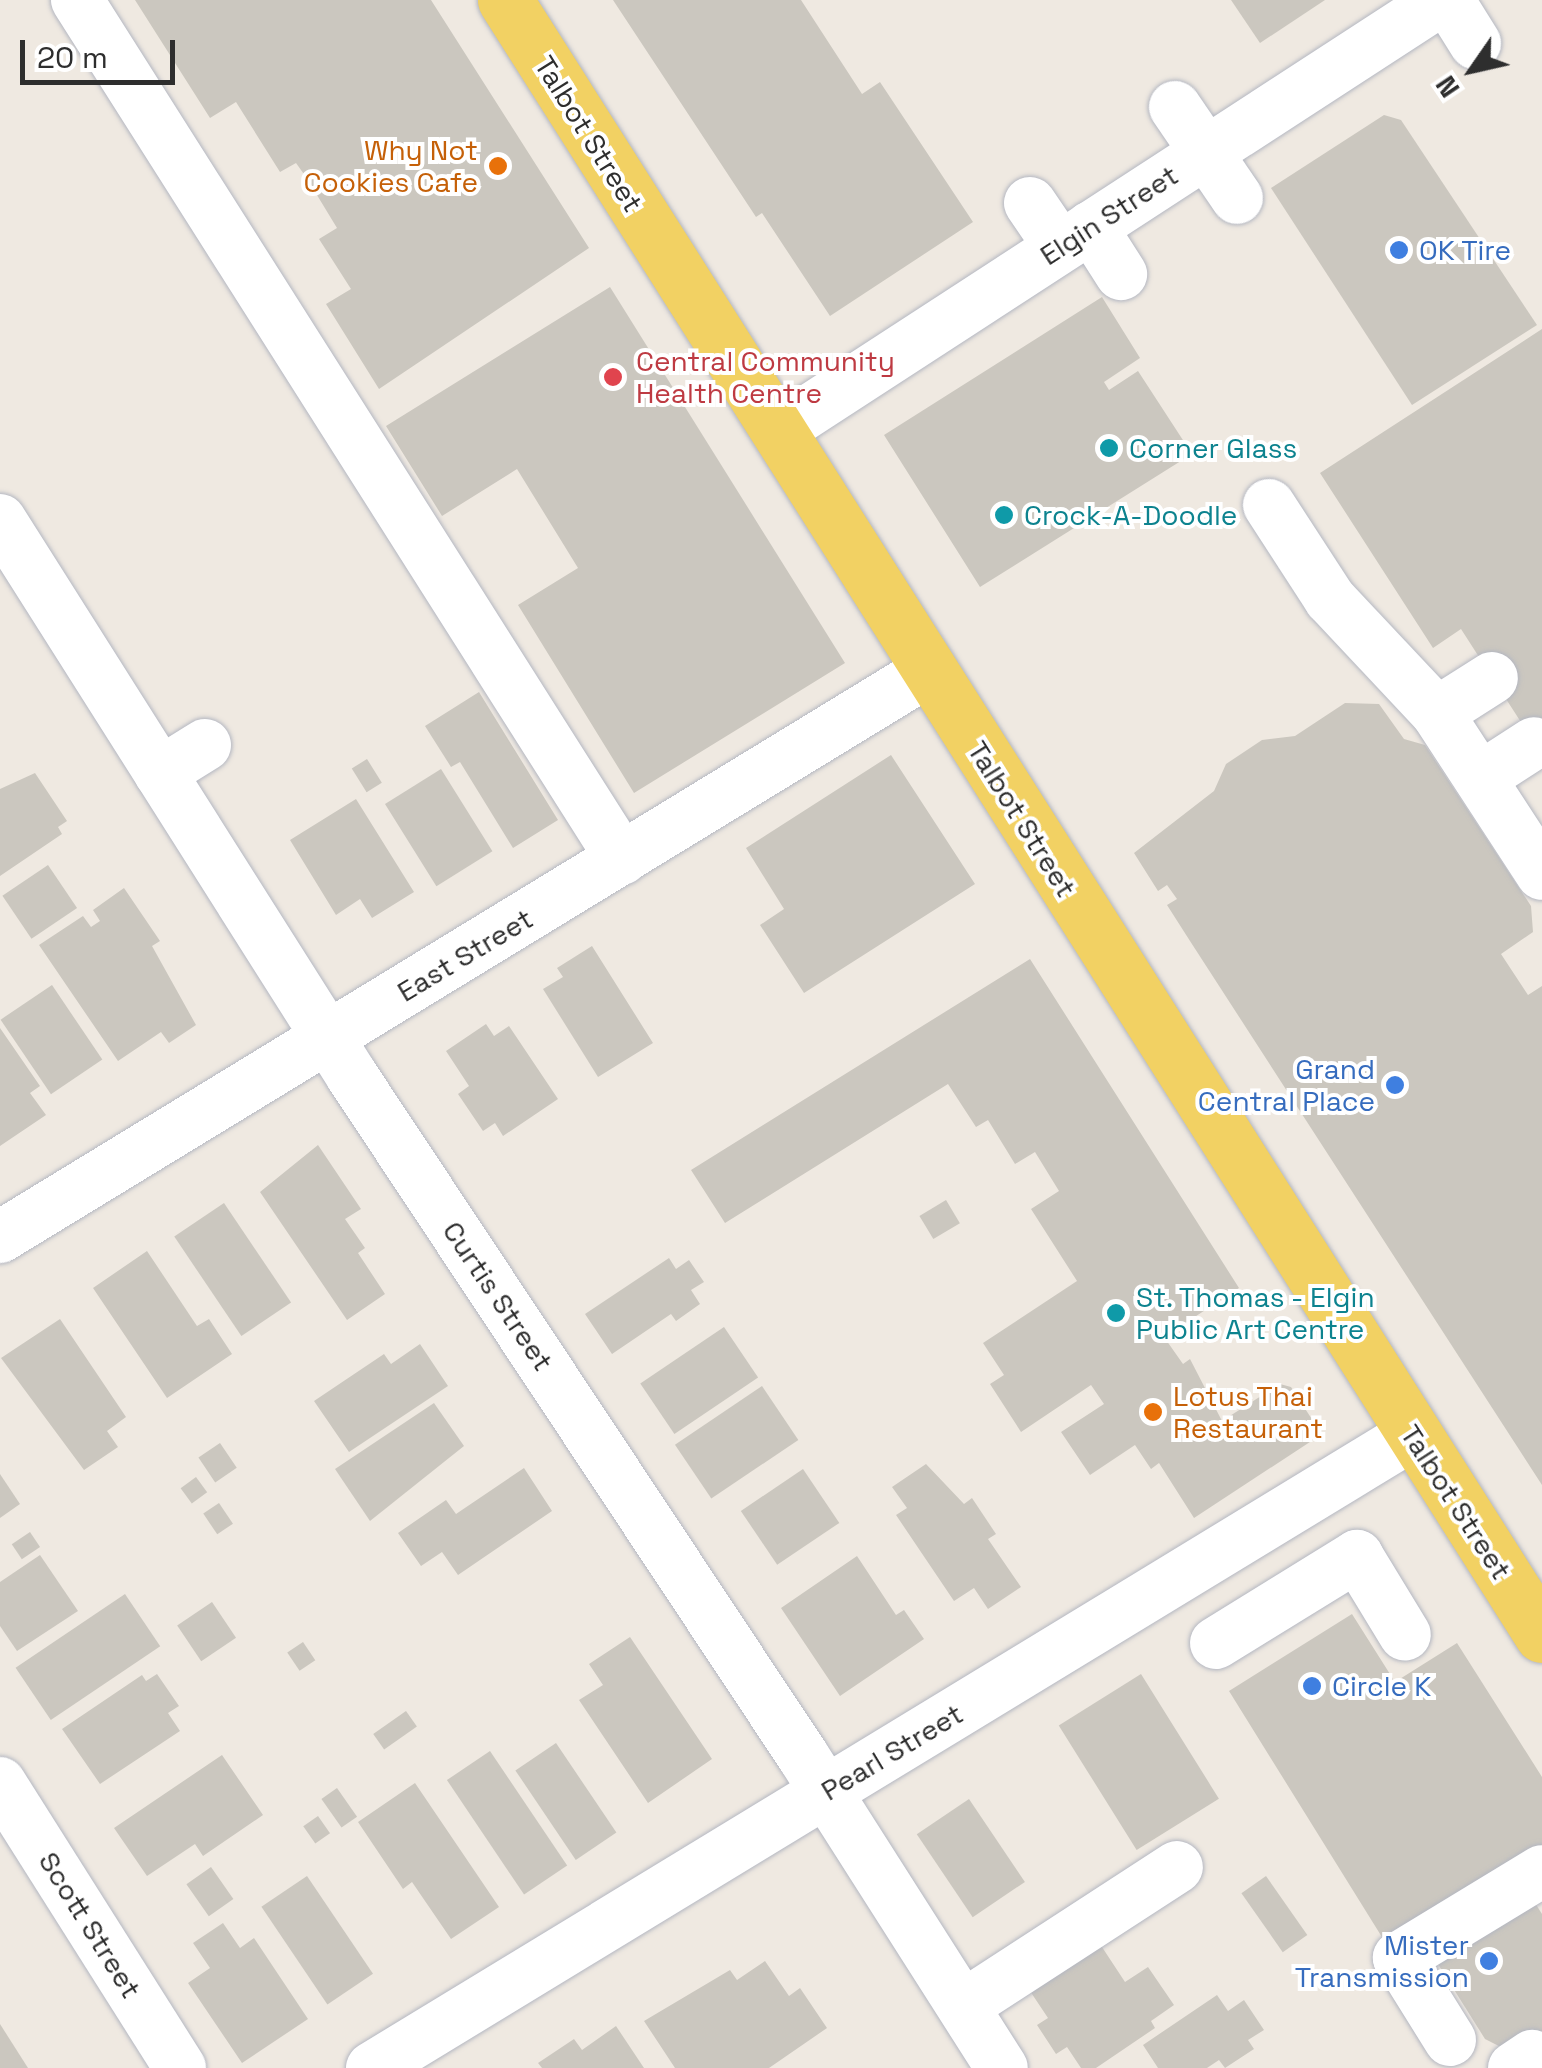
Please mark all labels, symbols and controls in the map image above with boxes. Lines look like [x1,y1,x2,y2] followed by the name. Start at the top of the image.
[25,20,180,82] scale bar
[1422,20,1522,120] north arrow
[37,38,108,77] text: 20 m
[528,50,650,218] street label: Talbot Street
[1427,69,1467,105] text: N
[303,133,478,199] place label: Why Not Cookies Cafe
[487,155,509,177] marker: Why Not Cookies Cafe
[1034,158,1184,272] street label: Elgin Street
[1419,233,1512,267] place label: OK Tire
[1388,239,1410,261] marker: OK Tire
[636,344,895,410] place label: Central Community Health Centre
[600,364,626,390] marker: Central Community Health Centre
[1129,431,1297,465] place label: Corner Glass
[1098,437,1120,459] marker: Corner Glass
[1024,498,1237,532] place label: Crock-A-Doodle
[993,504,1015,526] marker: Crock-A-Doodle
[961,735,1083,903] street label: Talbot Street
[391,901,539,1009] street label: East Street
[1198,1052,1375,1118] place label: Grand Central Place
[1384,1074,1406,1096] marker: Grand Central Place
[436,1215,560,1377] street label: Curtis Street
[1136,1280,1378,1346] place label: St. Thomas - Elgin Public Art Centre
[1105,1302,1127,1324] marker: St. Thomas - Elgin Public Art Centre
[1173,1379,1323,1445] place label: Lotus Thai Restaurant
[1142,1401,1164,1423] marker: Lotus Thai Restaurant
[1394,1418,1518,1586] street label: Talbot Street
[1332,1669,1431,1703] place label: Circle K
[1301,1675,1323,1697] marker: Circle K
[815,1697,969,1807] street label: Pearl Street
[32,1846,148,2004] street label: Scott Street
[1295,1928,1469,1994] place label: Mister Transmission
[1478,1950,1500,1972] marker: Mister Transmission

